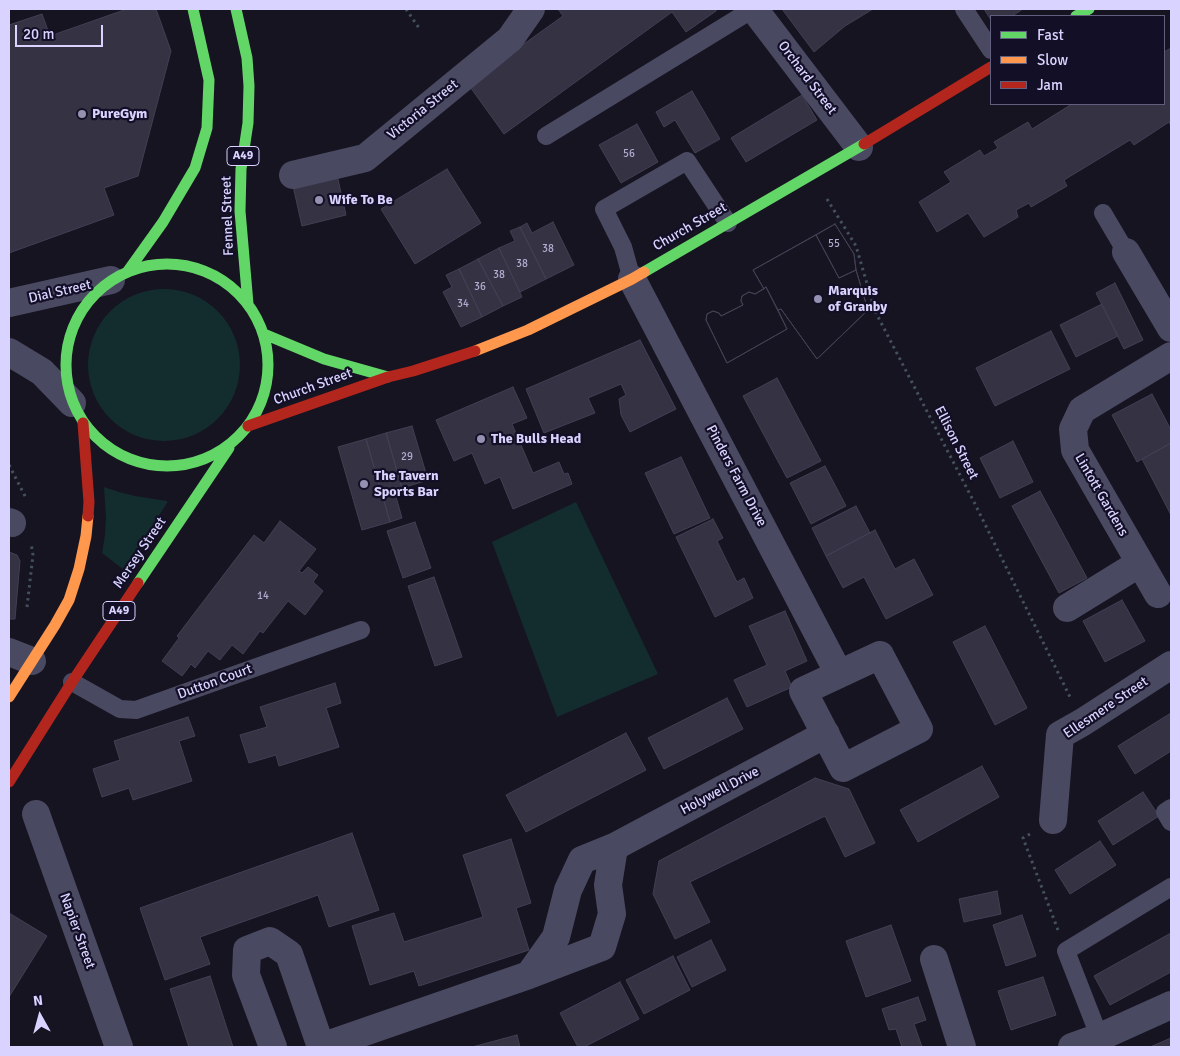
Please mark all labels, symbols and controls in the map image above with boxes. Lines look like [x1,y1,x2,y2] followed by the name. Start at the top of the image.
[18,15,105,47] scale bar
[990,15,1165,105] legend
[23,25,54,43] text: 20 m
[1037,26,1064,44] text: Fast
[774,38,840,118] street label: Orchard Street
[1037,51,1068,69] text: Slow
[384,76,462,144] street label: Victoria Street
[1037,76,1063,94] text: Jam
[92,106,147,122] place label: PureGym
[76,108,88,120] marker: PureGym
[227,146,259,166] road number: A49
[623,147,635,161] house number: 56
[218,176,238,256] street label: Fennel Street
[329,192,393,208] place label: Wife To Be
[313,194,325,206] marker: Wife To Be
[650,199,730,255] street label: Church Street
[828,237,840,251] house number: 55
[542,242,554,256] house number: 38
[516,257,528,271] house number: 38
[493,268,505,282] house number: 38
[27,277,93,307] street label: Dial Street
[474,280,486,294] house number: 36
[828,283,887,316] place label: Marquis of Granby
[812,293,824,305] marker: Marquis of Granby
[457,297,469,311] house number: 34
[271,365,355,409] street label: Church Street
[930,403,982,483] street label: Ellison Street
[702,422,770,530] street label: Pinders Farm Drive
[491,431,581,447] place label: The Bulls Head
[475,433,487,445] marker: The Bulls Head
[401,450,413,464] house number: 29
[1071,451,1131,539] street label: Lintott Gardens
[374,468,439,501] place label: The Tavern Sports Bar
[358,478,370,490] marker: The Tavern Sports Bar
[110,514,170,592] street label: Mersey Street
[257,589,269,603] house number: 14
[103,602,135,620] road number: A49
[175,661,255,703] street label: Dutton Court
[1060,673,1152,743] street label: Ellesmere Street
[678,763,762,819] street label: Holywell Drive
[56,891,98,971] street label: Napier Street
[15,991,65,1041] north arrow
[32,992,44,1010] text: N

